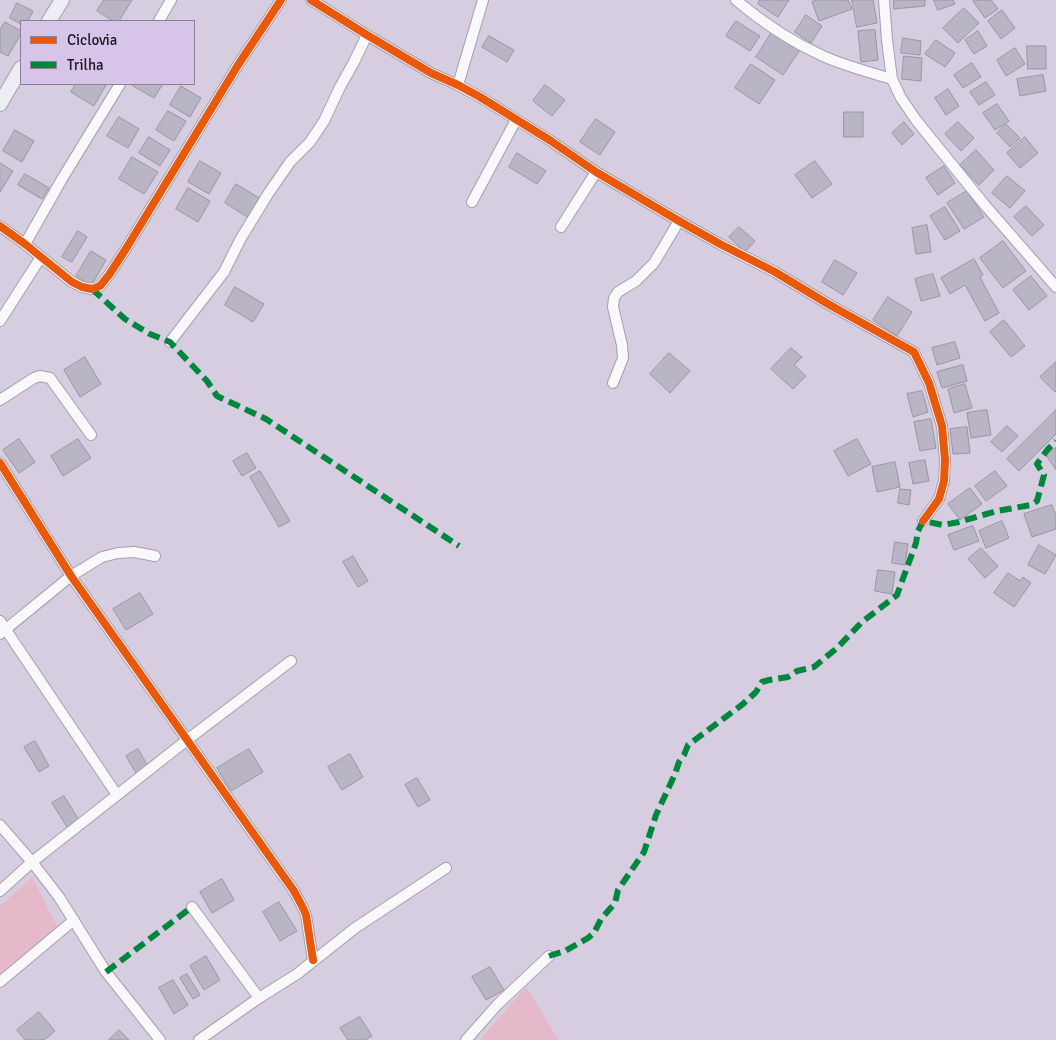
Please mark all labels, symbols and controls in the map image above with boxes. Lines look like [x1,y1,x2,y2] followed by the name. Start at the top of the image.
[20,20,195,85] legend
[67,31,117,49] text: Ciclovia
[67,56,104,74] text: Trilha

